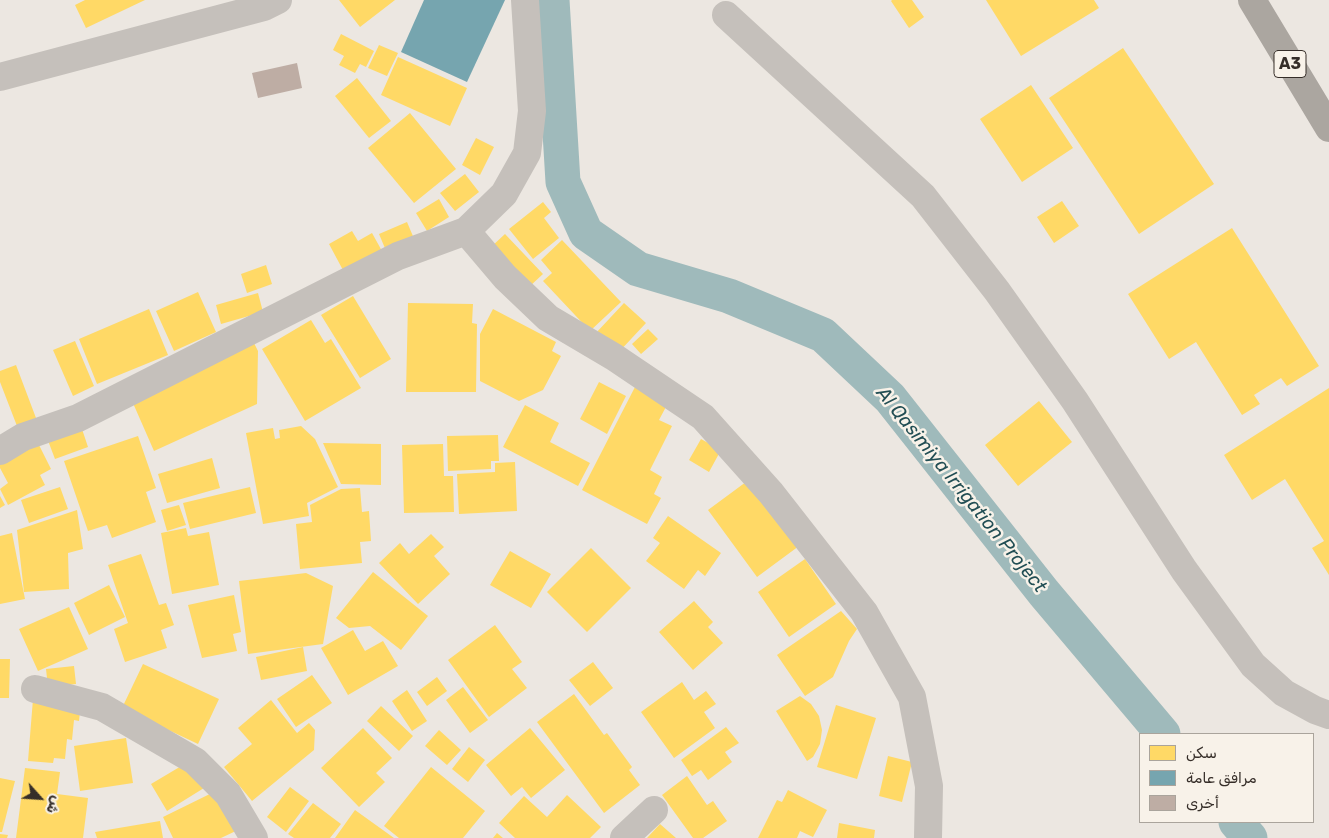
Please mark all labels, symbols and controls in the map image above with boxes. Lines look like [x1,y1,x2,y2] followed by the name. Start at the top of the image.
[1274,51,1306,78] road number: A3
[871,383,1051,597] water label: Al Qasimiya Irrigation Project
[1139,733,1314,823] legend
[1186,744,1217,762] text: سكن
[1186,769,1257,787] text: مرافق عامة
[15,773,65,823] north arrow
[42,793,65,816] text: ش
[1186,794,1219,812] text: أخرى

